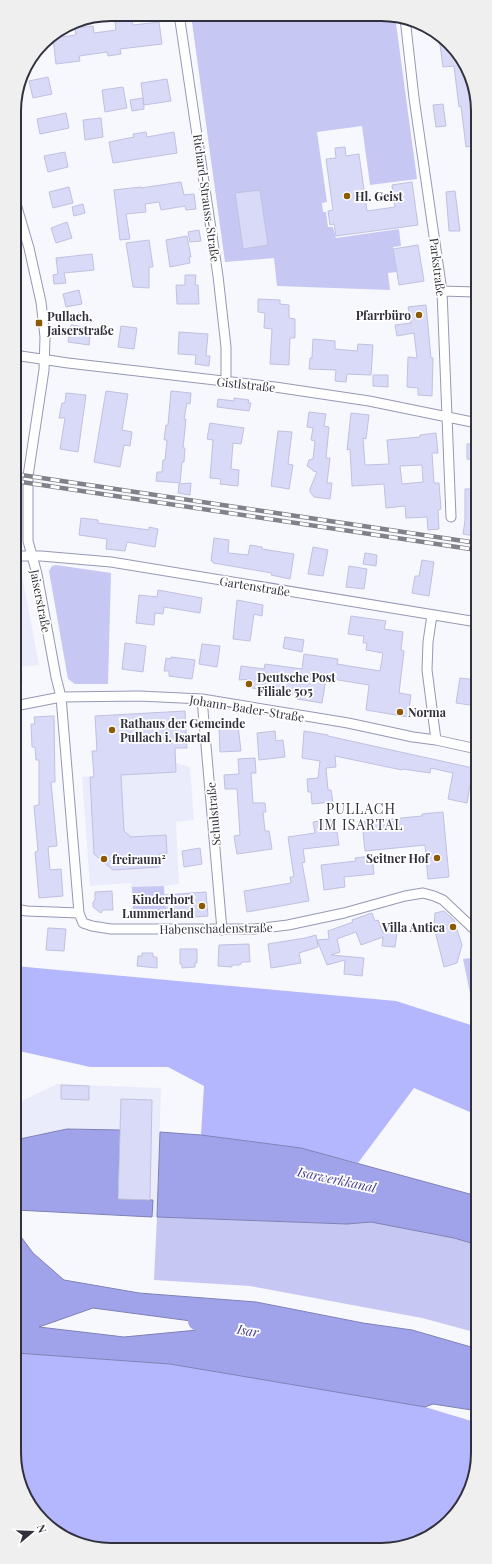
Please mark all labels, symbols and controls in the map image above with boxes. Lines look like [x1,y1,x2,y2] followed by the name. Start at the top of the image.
[190,133,224,263] street label: Richard-Strauss-Straße
[355,188,404,204] place label: Hl. Geist
[342,191,352,201] marker: Hl. Geist
[426,237,450,297] street label: Parkstraße
[356,307,411,323] place label: Pfarrbüro
[46,308,114,338] place label: Pullach, Jaiserstraße
[414,310,424,320] marker: Pfarrbüro
[34,318,44,328] marker: Pullach, Jaiserstraße
[216,373,276,395] street label: Gistlstraße
[27,567,55,634] street label: Jaiserstraße
[219,573,291,599] street label: Gartenstraße
[257,669,336,699] place label: Deutsche Post Filiale 505
[244,679,254,689] marker: Deutsche Post Filiale 505
[187,691,306,725] street label: Johann-Bader-Straße
[408,704,447,720] place label: Norma
[395,707,405,717] marker: Norma
[120,715,245,745] place label: Rathaus der Gemeinde Pullach i. Isartal
[107,725,117,735] marker: Rathaus der Gemeinde Pullach i. Isartal
[202,782,224,846] street label: Schulstraße
[319,799,403,834] district label: PULLACH IM ISARTAL
[366,850,431,866] place label: Seitner Hof
[112,851,166,867] place label: freiraum²
[432,853,442,863] marker: Seitner Hof
[99,854,109,864] marker: freiraum²
[122,891,195,921] place label: Kinderhort Lummerland
[197,901,207,911] marker: Kinderhort Lummerland
[159,919,273,937] street label: Habenschadenstraße
[381,919,446,935] place label: Villa Antica
[448,922,458,932] marker: Villa Antica
[295,1162,379,1196] water label: Isarwerkkanal
[235,1320,261,1340] water label: Isar
[12,1512,52,1552] north arrow
[34,1522,50,1535] text: N

